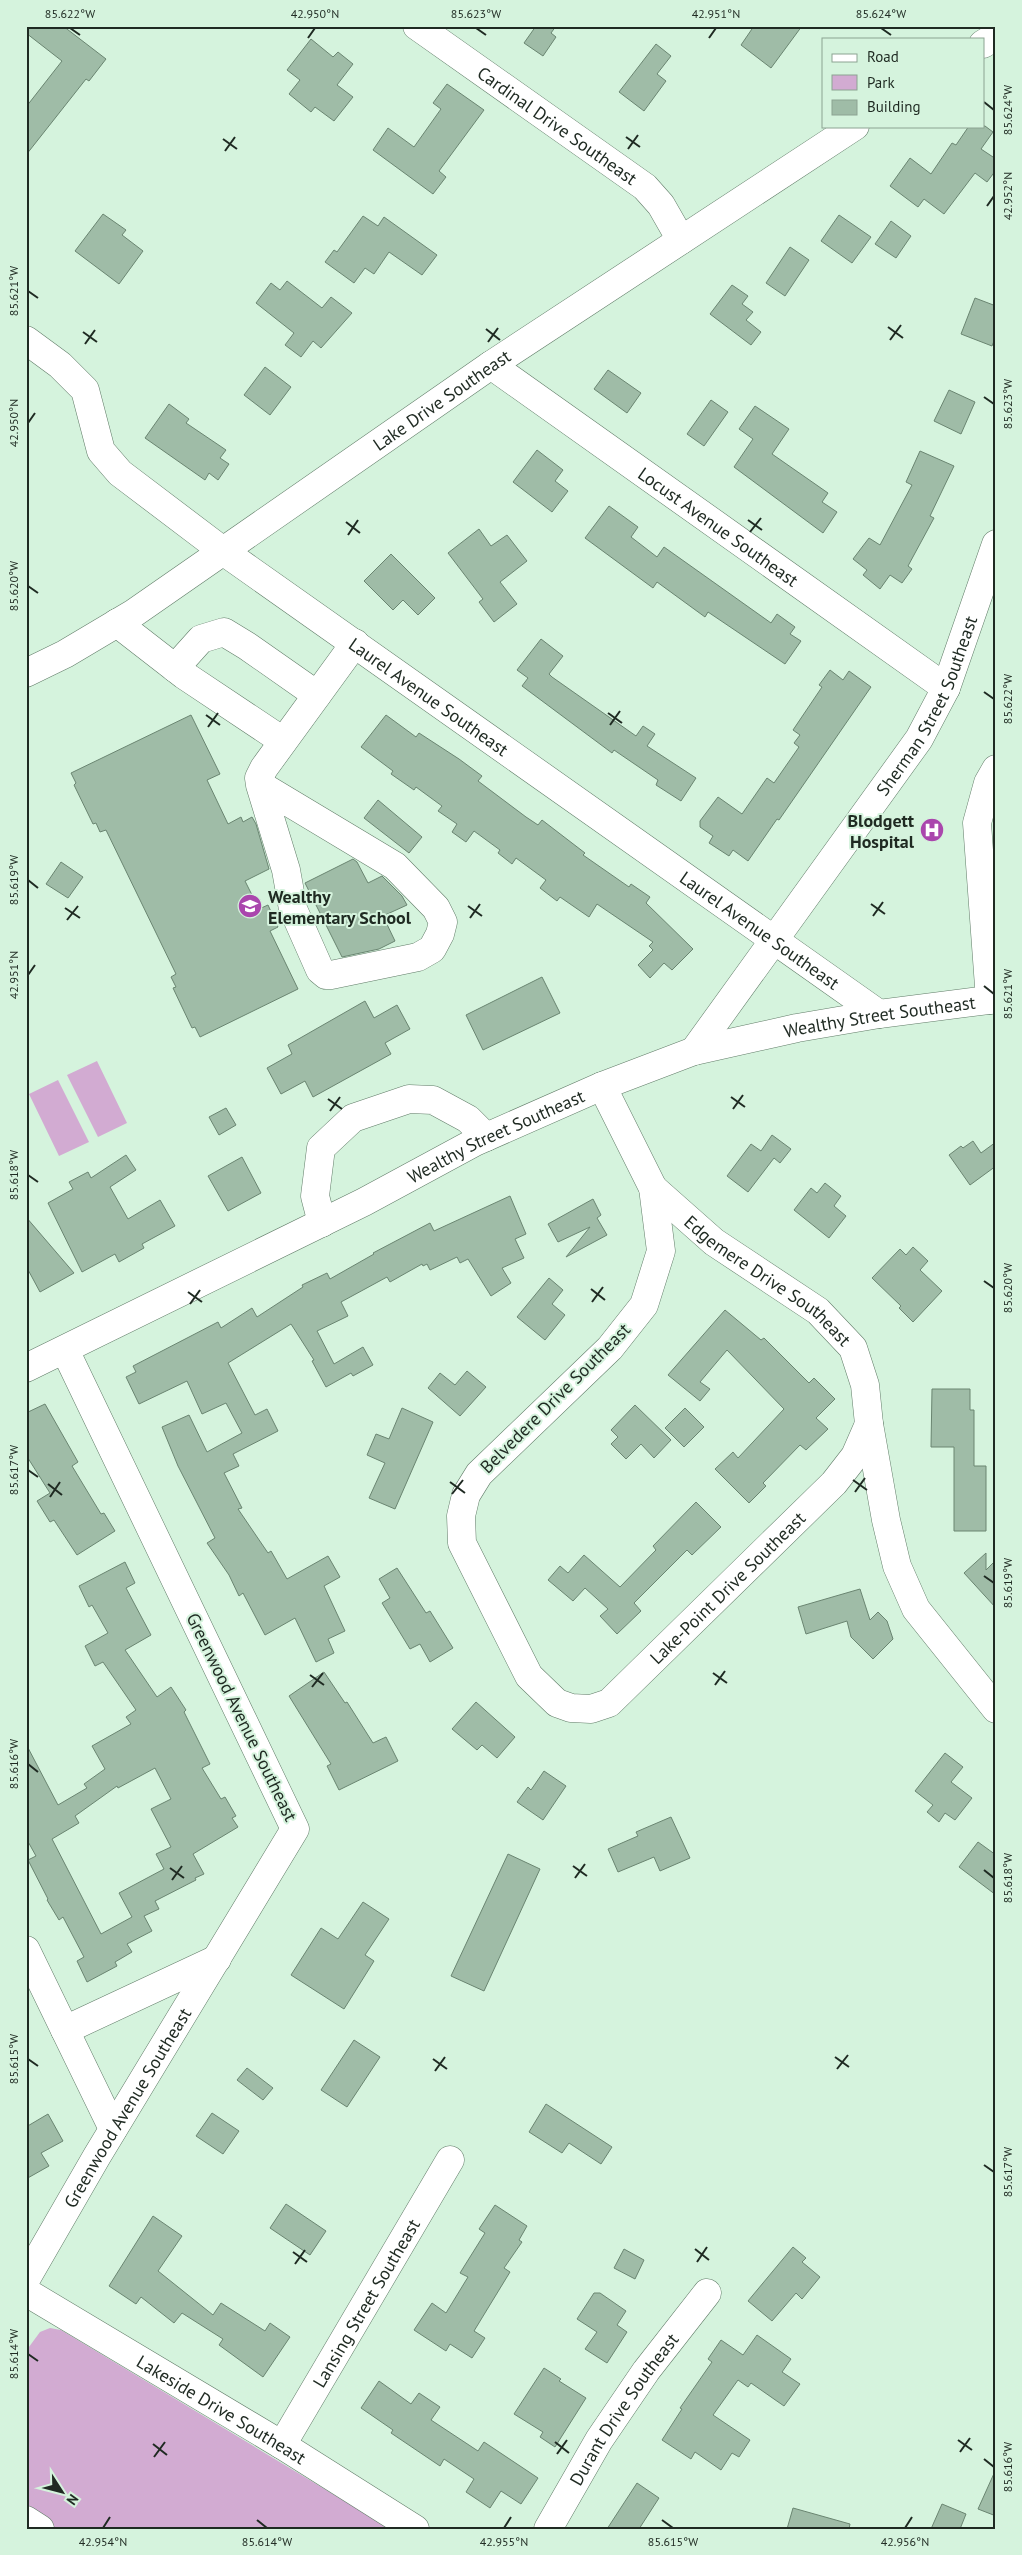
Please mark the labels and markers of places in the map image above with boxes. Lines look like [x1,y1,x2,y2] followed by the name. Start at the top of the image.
[847,809,915,853] place label: Blodgett Hospital
[919,817,945,843] hospital icon: Blodgett Hospital
[268,885,412,929] place label: Wealthy Elementary School
[237,893,263,919] school or university icon: Wealthy Elementary School

